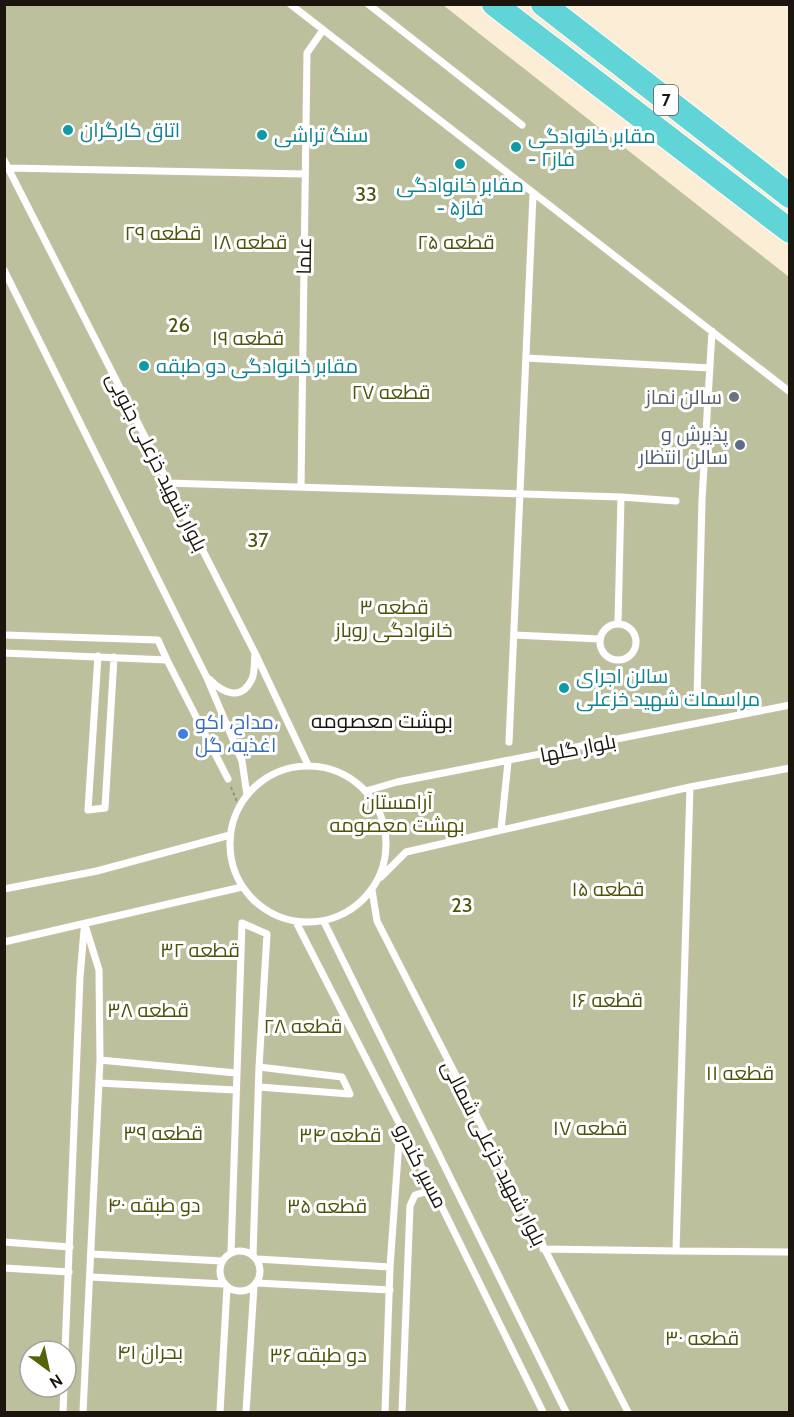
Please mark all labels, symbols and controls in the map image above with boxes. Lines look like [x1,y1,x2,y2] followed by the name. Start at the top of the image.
[654,85,678,115] road number: 7
[80,118,180,143] place label: اتاق کارگران
[61,123,75,137] marker: اتاق کارگران
[274,123,368,148] place label: سنگ تراشی
[528,124,655,171] place label: مقابر خانوادگی - فاز۲
[255,128,269,142] marker: سنگ تراشی
[509,140,523,154] marker: مقابر خانوادگی - فاز۲
[453,157,467,171] marker: مقابر خانوادگی - فاز۵
[396,173,524,220] place label: مقابر خانوادگی - فاز۵
[355,182,377,206] park label: 33
[125,221,201,245] park label: قطعه ۲۹
[213,230,287,254] park label: قطعه ۱۸
[417,230,495,254] park label: قطعه ۲۵
[292,237,316,275] street label: علما
[168,313,190,337] park label: 26
[212,326,284,350] park label: قطعه ۱۹
[156,354,358,379] place label: مقابر خانوادگی دو طبقه
[137,359,151,373] marker: مقابر خانوادگی دو طبقه
[101,368,213,556] street label: بلوار شهید خزعلی جنوبی
[352,380,430,404] park label: قطعه ۲۷
[645,385,722,410] place label: سالن نماز
[727,390,741,404] marker: سالن نماز
[638,422,729,470] place label: پذیرش و سالن انتظار
[733,438,747,452] marker: پذیرش و سالن انتظار
[248,528,268,552] park label: 37
[334,595,453,643] park label: قطعه ۳ خانوادگی روباز
[576,664,760,712] place label: سالن اجرای مراسمات شهید خزعلی
[557,681,571,695] marker: سالن اجرای مراسمات شهید خزعلی
[311,708,453,734] district label: بهشت معصومه
[195,710,278,758] place label: مداح، اکو، اغذیه، گل
[176,727,190,741] marker: مداح، اکو، اغذیه، گل
[538,729,618,768] street label: بلوار گلها
[329,790,465,838] park label: آرامستان بهشت معصومه
[571,877,645,901] park label: قطعه ۱۵
[451,893,473,917] park label: 23
[160,938,240,962] park label: قطعه ۳۲
[571,988,643,1012] park label: قطعه ۱۶
[107,998,189,1022] park label: قطعه ۳۸
[264,1014,342,1038] park label: قطعه ۲۸
[436,1056,551,1250] street label: بلوار شهید خزعلی شمالی
[706,1061,774,1085] park label: قطعه ۱۱
[553,1116,627,1140] park label: قطعه ۱۷
[389,1120,453,1212] street label: مسیر کندرو
[123,1121,203,1145] park label: قطعه ۳۹
[299,1123,381,1147] park label: قطعه ۳۴
[108,1193,200,1217] park label: ۴۰ دو طبقه
[287,1194,367,1218] park label: قطعه ۳۵
[665,1326,739,1350] park label: قطعه ۳۰
[18,1339,78,1399] north arrow
[117,1340,183,1365] park label: ۴۱ بحران
[269,1343,367,1367] park label: ۳۶ دو طبقه
[46,1370,66,1392] text: N

